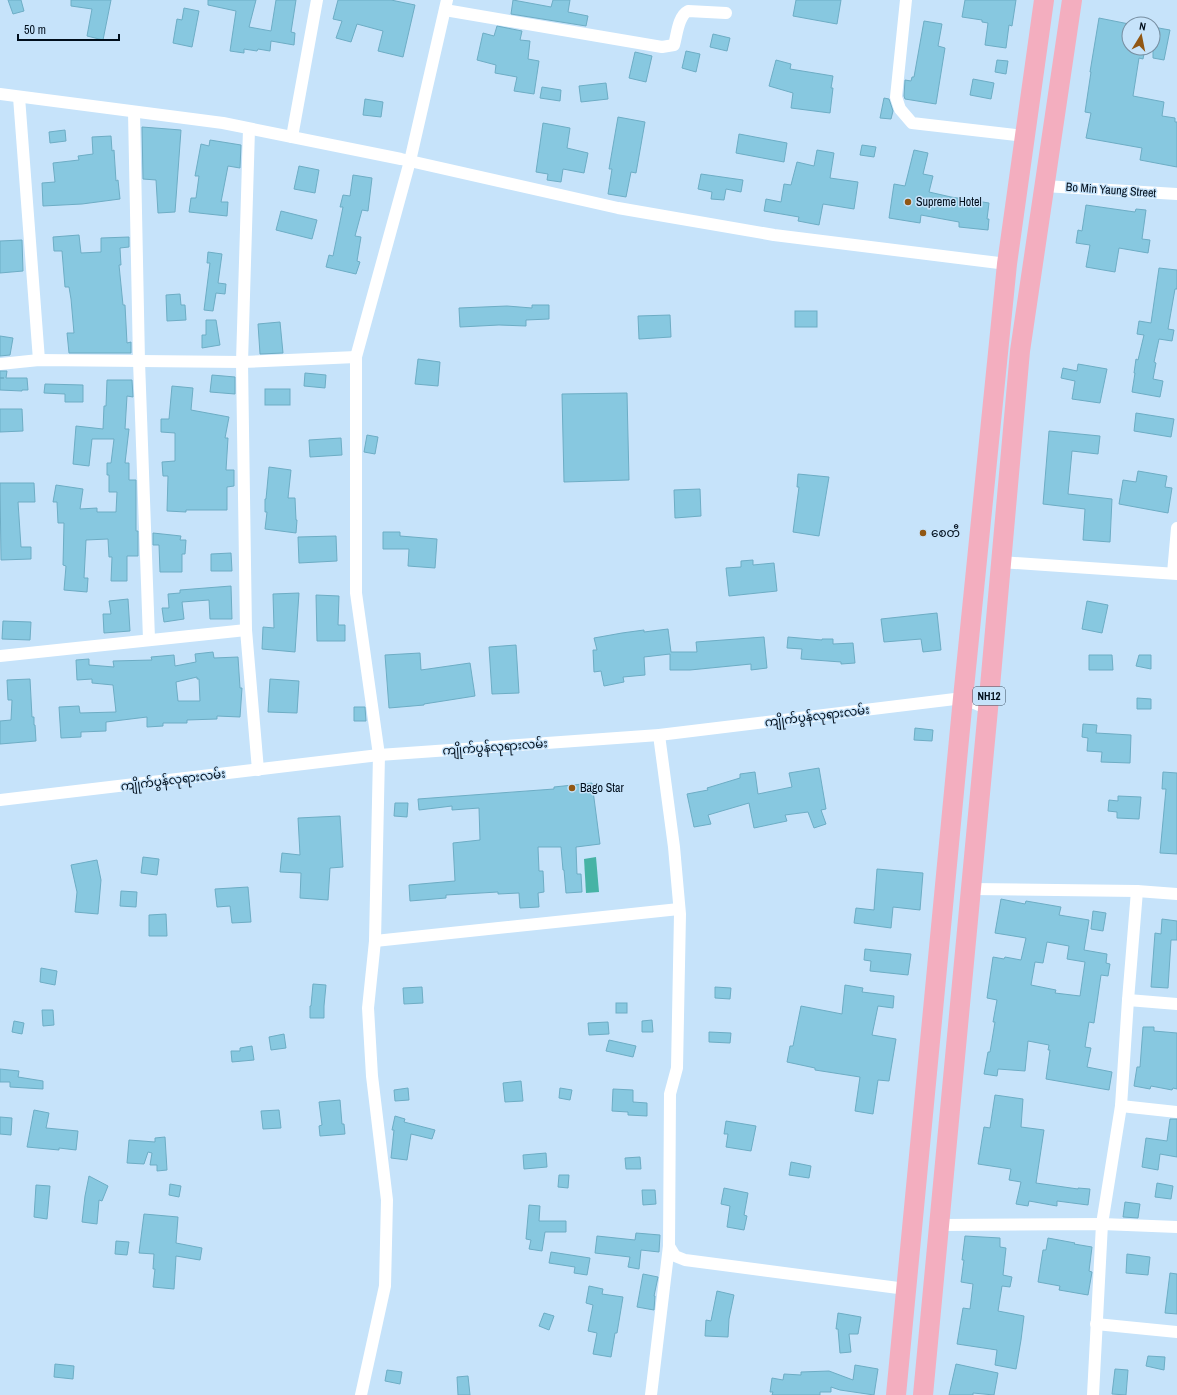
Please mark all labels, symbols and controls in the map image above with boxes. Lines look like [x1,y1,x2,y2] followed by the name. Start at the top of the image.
[18,16,119,42] scale bar
[1121,16,1161,56] north arrow
[1138,19,1147,34] text: N
[24,22,46,38] text: 50 m
[1065,179,1157,201] street label: Bo Min Yaung Street
[916,194,982,210] place label: Supreme Hotel
[903,197,913,207] marker: Supreme Hotel
[931,524,960,541] place label: စေတီ
[918,528,928,538] marker: စေတီ
[973,687,1005,705] road number: NH12
[764,701,870,732] street label: ကျိုက်ပွန်လုရားလမ်း
[442,734,548,761] street label: ကျိုက်ပွန်လုရားလမ်း
[120,765,226,796] street label: ကျိုက်ပွန်လုရားလမ်း
[580,780,624,796] place label: Bago Star
[567,783,577,793] marker: Bago Star

